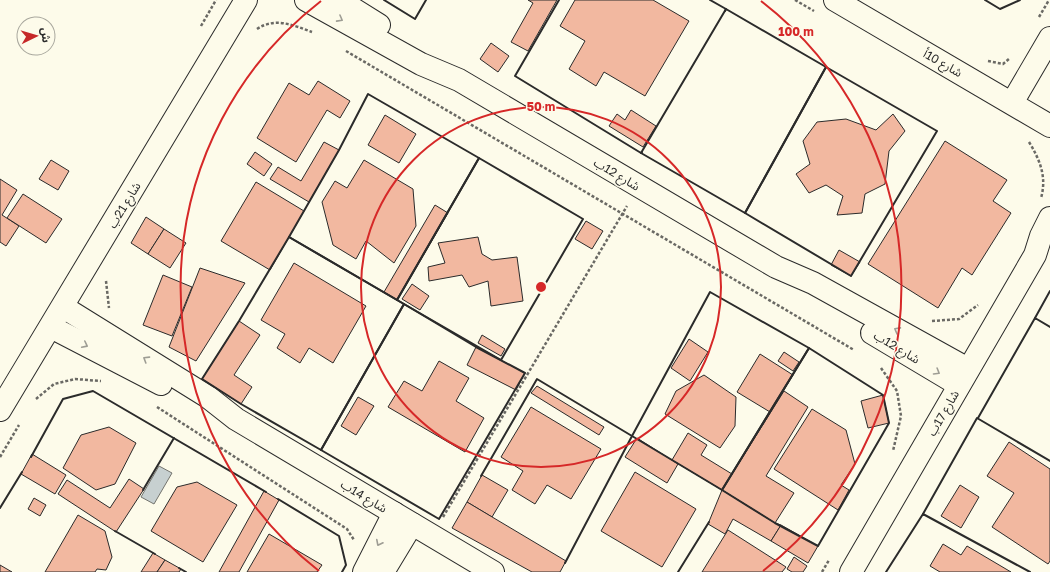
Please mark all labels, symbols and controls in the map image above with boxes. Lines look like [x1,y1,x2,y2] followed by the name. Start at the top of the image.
[336,15,343,22] one-way arrow
[16,16,56,56] north arrow
[778,24,814,39] text: 100 m
[38,27,54,43] text: ش
[920,46,965,82] street label: شارع 10أ
[527,99,555,114] text: 50 m
[590,154,643,195] street label: شارع 12ب
[104,179,145,232] street label: شارع 21ب
[534,280,548,294] centre of rings
[870,327,923,368] street label: شارع 12ب
[894,327,901,334] one-way arrow
[81,340,89,348] one-way arrow
[143,356,150,364] one-way arrow
[933,367,940,375] one-way arrow
[924,387,964,440] street label: شارع 17ب
[337,476,390,517] street label: شارع 14ب
[376,538,384,546] one-way arrow

